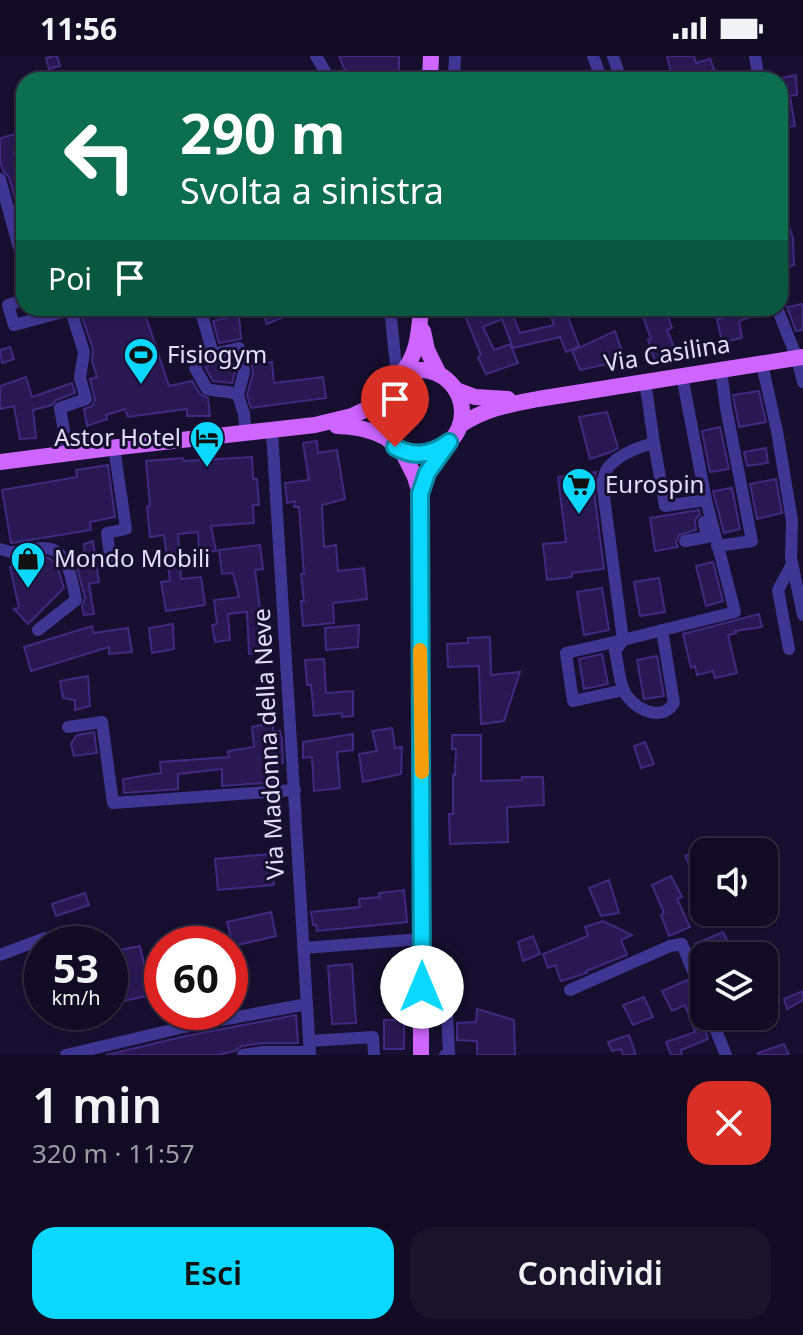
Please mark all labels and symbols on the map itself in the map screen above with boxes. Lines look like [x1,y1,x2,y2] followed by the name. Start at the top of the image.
[601,326,732,379] street label: Via Casilina
[122,336,160,386] sports icon: Fisiogym
[167,337,267,370] place label: Fisiogym
[361,365,429,447] pin
[188,419,226,469] hotel icon: Astor Hotel
[54,420,181,453] place label: Astor Hotel
[560,466,598,516] supermarket icon: Eurospin
[605,467,704,500] place label: Eurospin
[9,540,47,590] shop icon: Mondo Mobili
[54,541,210,574] place label: Mondo Mobili
[244,608,291,881] street label: Via Madonna della Neve
[144,926,248,1030] speed limit sign: 60
[380,945,464,1029] position arrow

